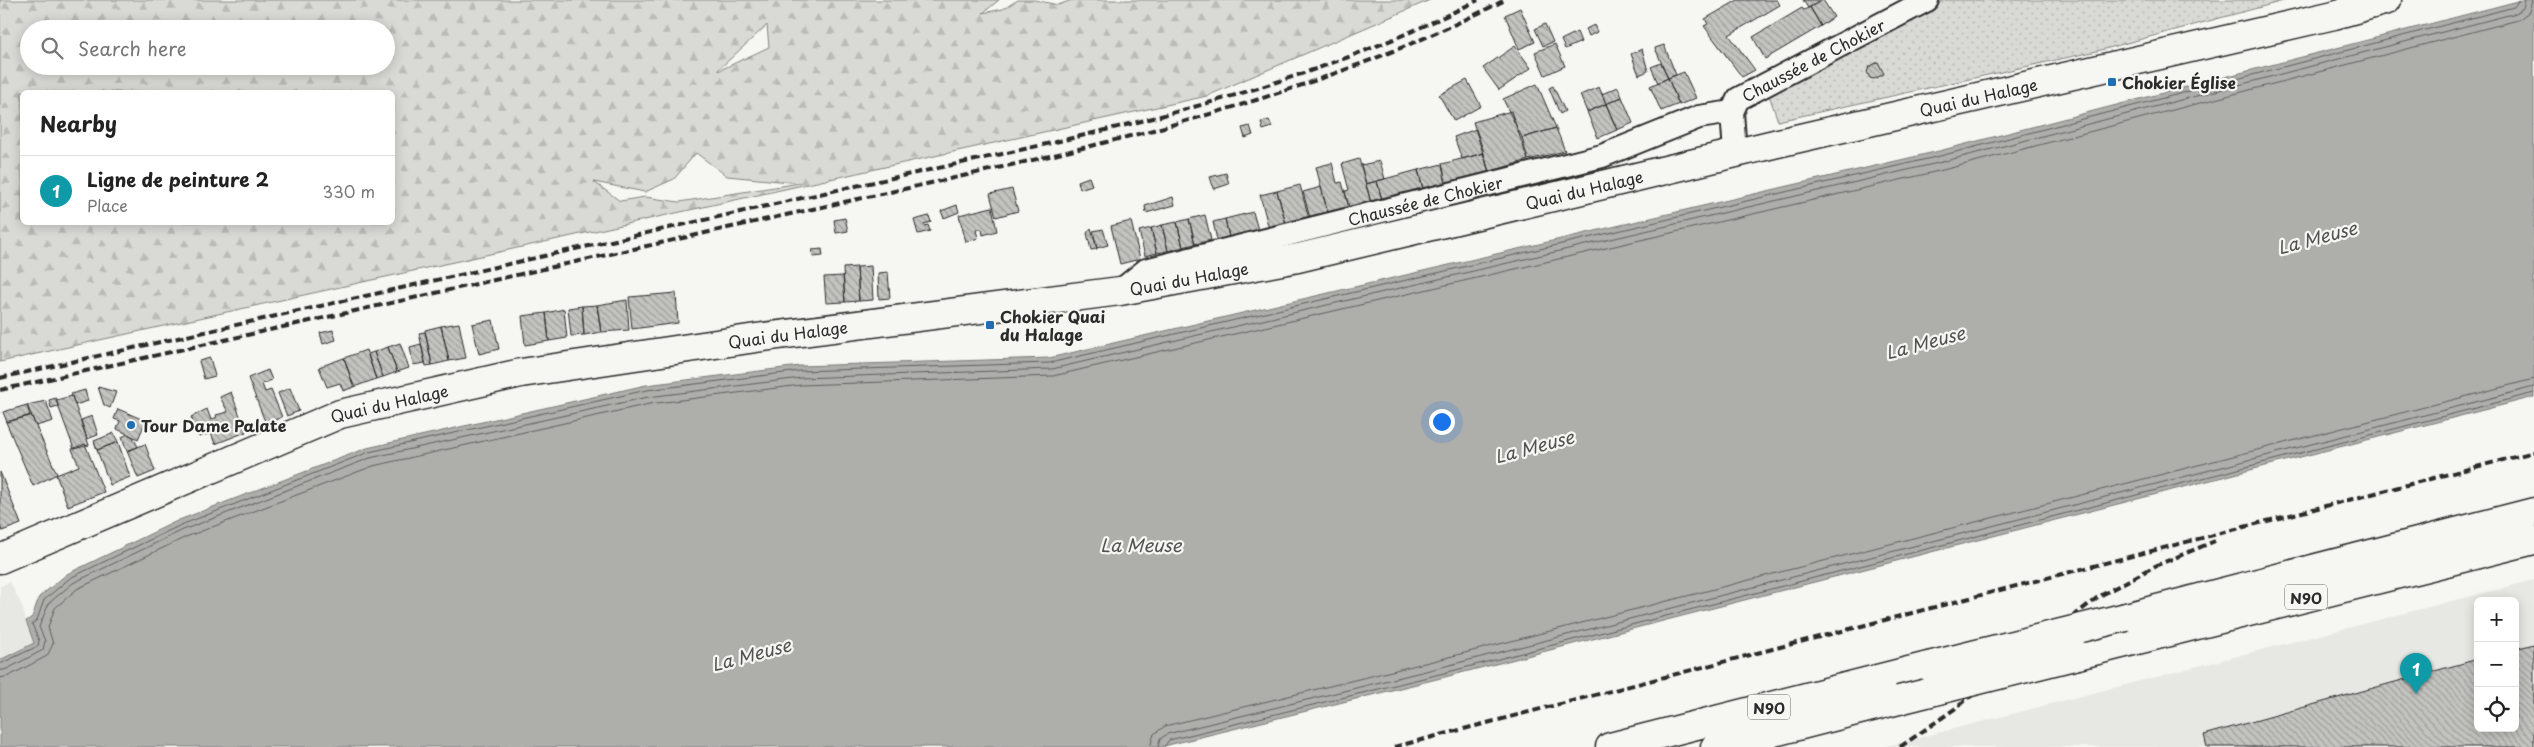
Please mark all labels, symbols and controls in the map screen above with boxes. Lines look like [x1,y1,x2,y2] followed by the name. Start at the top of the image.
[1737,12,1889,107] street label: Chaussée de Chokier
[20,20,395,75] search box
[38,34,66,62] icon: search
[78,34,187,62] text: Search here
[2122,70,2236,94] place label: Chokier Église
[1917,72,2040,122] street label: Quai du Halage
[2106,76,2118,88] marker: Chokier Église
[40,107,117,139] text: Nearby
[1523,164,1645,215] street label: Quai du Halage
[87,165,269,193] text: Ligne de peinture 2
[1345,169,1505,231] street label: Chaussée de Chokier
[52,179,60,203] text: 1
[322,179,375,203] text: 330 m
[87,193,128,217] text: Place
[2274,213,2361,261] water label: La Meuse
[1128,255,1250,301] street label: Quai du Halage
[1000,304,1106,346] place label: Chokier Quai du Halage
[727,314,849,354] street label: Quai du Halage
[1882,318,1969,366] water label: La Meuse
[984,319,996,331] marker: Chokier Quai du Halage
[326,378,450,429] street label: Quai du Halage
[1429,409,1455,435] your location
[141,413,287,437] place label: Tour Dame Palate
[125,419,137,431] marker: Tour Dame Palate
[1491,422,1578,470] water label: La Meuse
[1100,531,1183,558] water label: La Meuse
[2285,584,2327,610] road number: N90
[2474,597,2519,732] map controls
[2474,597,2519,642] button: +
[708,630,795,678] water label: La Meuse
[2474,642,2519,687] button: −
[2400,653,2432,694] pin: 1
[2474,687,2519,732] button: locate
[1748,694,1790,720] road number: N90

